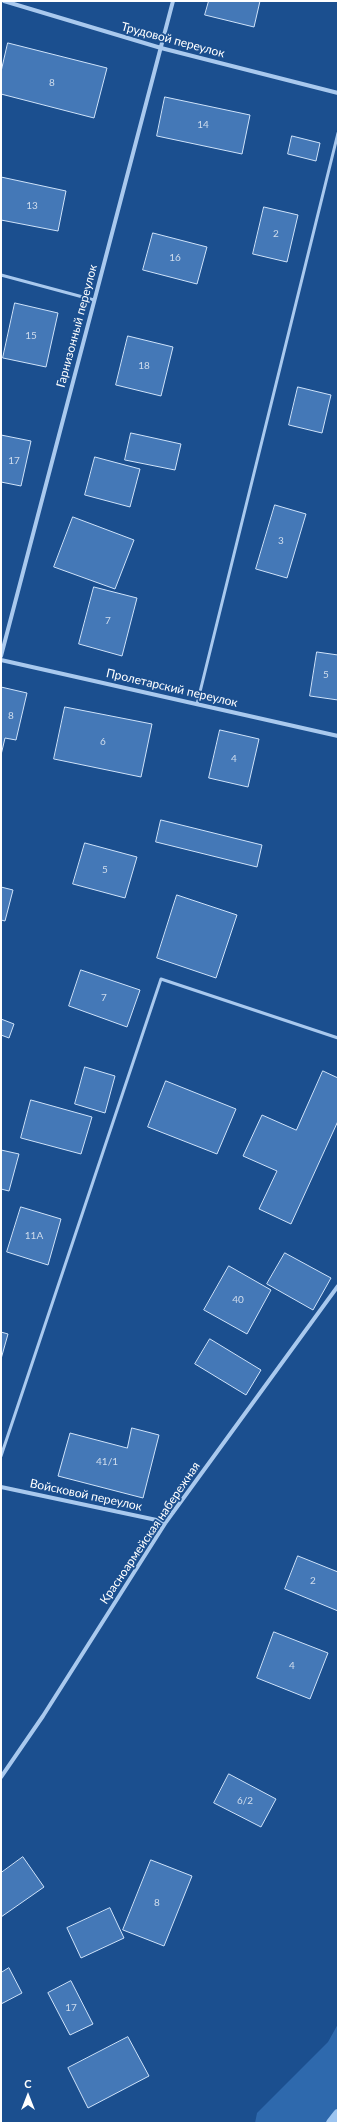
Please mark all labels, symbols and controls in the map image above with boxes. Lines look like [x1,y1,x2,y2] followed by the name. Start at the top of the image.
[120,19,226,61] street label: Трудовой переулок
[49,77,55,89] house number: 8
[197,119,209,131] house number: 14
[26,200,38,212] house number: 13
[273,228,279,240] house number: 2
[169,252,181,264] house number: 16
[54,263,100,389] street label: Гарнизонный переулок
[25,330,37,342] house number: 15
[138,360,150,372] house number: 18
[8,455,20,467] house number: 17
[278,535,284,547] house number: 3
[105,615,111,627] house number: 7
[105,666,239,710] street label: Пролетарский переулок
[323,669,329,681] house number: 5
[8,710,14,722] house number: 8
[100,736,106,748] house number: 6
[231,753,237,765] house number: 4
[102,864,108,876] house number: 5
[101,992,107,1004] house number: 7
[25,1230,43,1242] house number: 11А
[232,1294,244,1306] house number: 40
[96,1456,118,1468] house number: 41/1
[97,1459,203,1607] street label: Красноармейская набережная
[29,1476,143,1514] street label: Войсковой переулок
[310,1575,316,1587] house number: 2
[289,1660,295,1672] house number: 4
[237,1795,253,1807] house number: 6/2
[154,1897,160,1909] house number: 8
[65,2002,77,2014] house number: 17
[8,2076,48,2116] north arrow
[24,2077,32,2090] text: С

